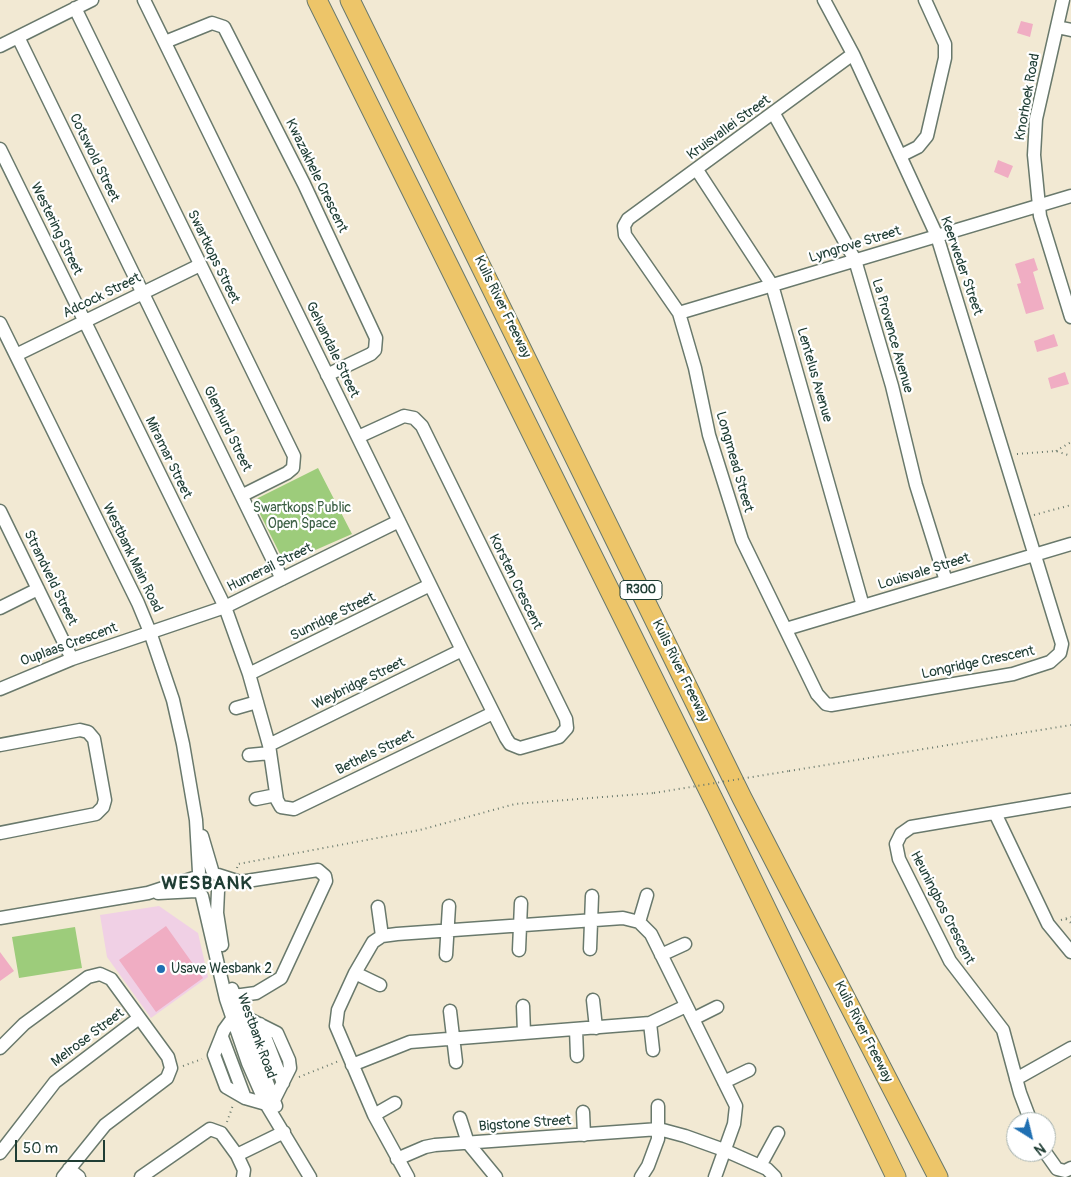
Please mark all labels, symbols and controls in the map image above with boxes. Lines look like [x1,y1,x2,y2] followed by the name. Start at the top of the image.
[1012,52,1044,142] street label: Knorhoek Road
[684,92,774,164] street label: Kruisvallei Street
[65,111,123,205] street label: Cotswold Street
[281,116,351,236] street label: Kwazakhele Crescent
[26,180,86,278] street label: Westering Street
[183,207,243,307] street label: Swartkops Street
[936,214,986,318] street label: Keerweder Street
[807,223,903,267] street label: Lyngrove Street
[470,253,534,361] street label: Kuils River Freeway
[60,270,144,322] street label: Adcock Street
[868,277,916,395] street label: La Provence Avenue
[302,299,362,401] street label: Gelvandale Street
[792,326,836,424] street label: Lentelus Avenue
[199,383,255,475] street label: Glenhurd Street
[712,410,756,514] street label: Longmead Street
[141,414,195,502] street label: Miramar Street
[253,500,351,532] park label: Swartkops Public Open Space
[98,501,166,615] street label: Westbank Main Road
[20,528,80,628] street label: Strandveld Street
[485,532,545,632] street label: Korsten Crescent
[224,540,316,596] street label: Humerail Street
[876,550,972,594] street label: Louisvale Street
[620,580,662,600] road number: R300
[288,589,378,645] street label: Sunridge Street
[648,617,712,725] street label: Kuils River Freeway
[18,620,120,670] street label: Ouplaas Crescent
[920,643,1036,683] street label: Longridge Crescent
[310,654,408,714] street label: Weybridge Street
[333,727,417,779] street label: Bethels Street
[906,849,978,967] street label: Heuningbos Crescent
[160,873,254,895] district label: WESBANK
[171,961,272,977] place label: Usave Wesbank 2
[155,963,167,975] marker: Usave Wesbank 2
[830,978,896,1086] street label: Kuils River Freeway
[233,991,279,1081] street label: Westbank Road
[48,1005,128,1071] street label: Melrose Street
[478,1112,572,1136] street label: Bigstone Street
[1006,1112,1056,1162] north arrow
[18,1130,108,1162] scale bar
[23,1139,58,1158] text: 50 m
[1031,1139,1048,1158] text: N

